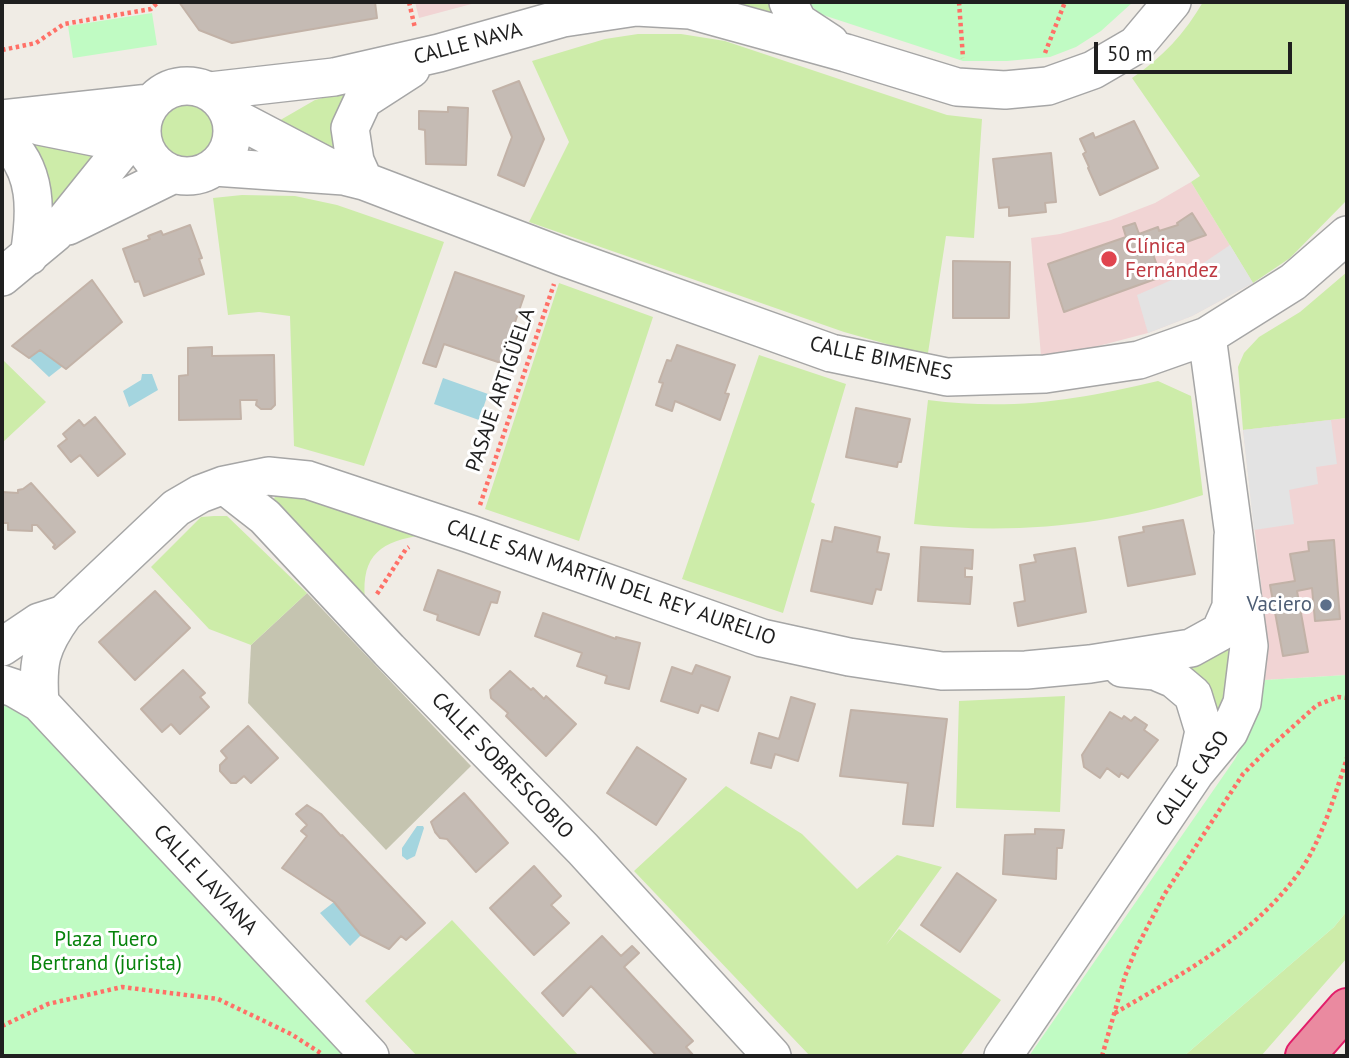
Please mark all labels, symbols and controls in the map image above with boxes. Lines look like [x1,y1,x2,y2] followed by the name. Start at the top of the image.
[411,17,525,71] street label: CALLE NAVA
[1097,28,1295,72] scale bar
[1107,40,1153,67] text: 50 m
[1125,234,1218,284] place label: Clínica Fernández
[1099,249,1119,269] marker: Clínica Fernández
[461,305,541,475] street label: PASAJE ARTIGÜELA
[807,332,955,386] street label: CALLE BIMENES
[443,515,779,651] street label: CALLE SAN MARTÍN DEL REY AURELIO
[1247,592,1312,618] place label: Vaciero
[1318,597,1334,613] marker: Vaciero
[426,688,578,844] street label: CALLE SOBRESCOBIO
[1151,726,1235,832] street label: CALLE CASO
[148,820,262,940] street label: CALLE LAVIANA
[30,927,182,977] park label: Plaza Tuero Bertrand (jurista)

